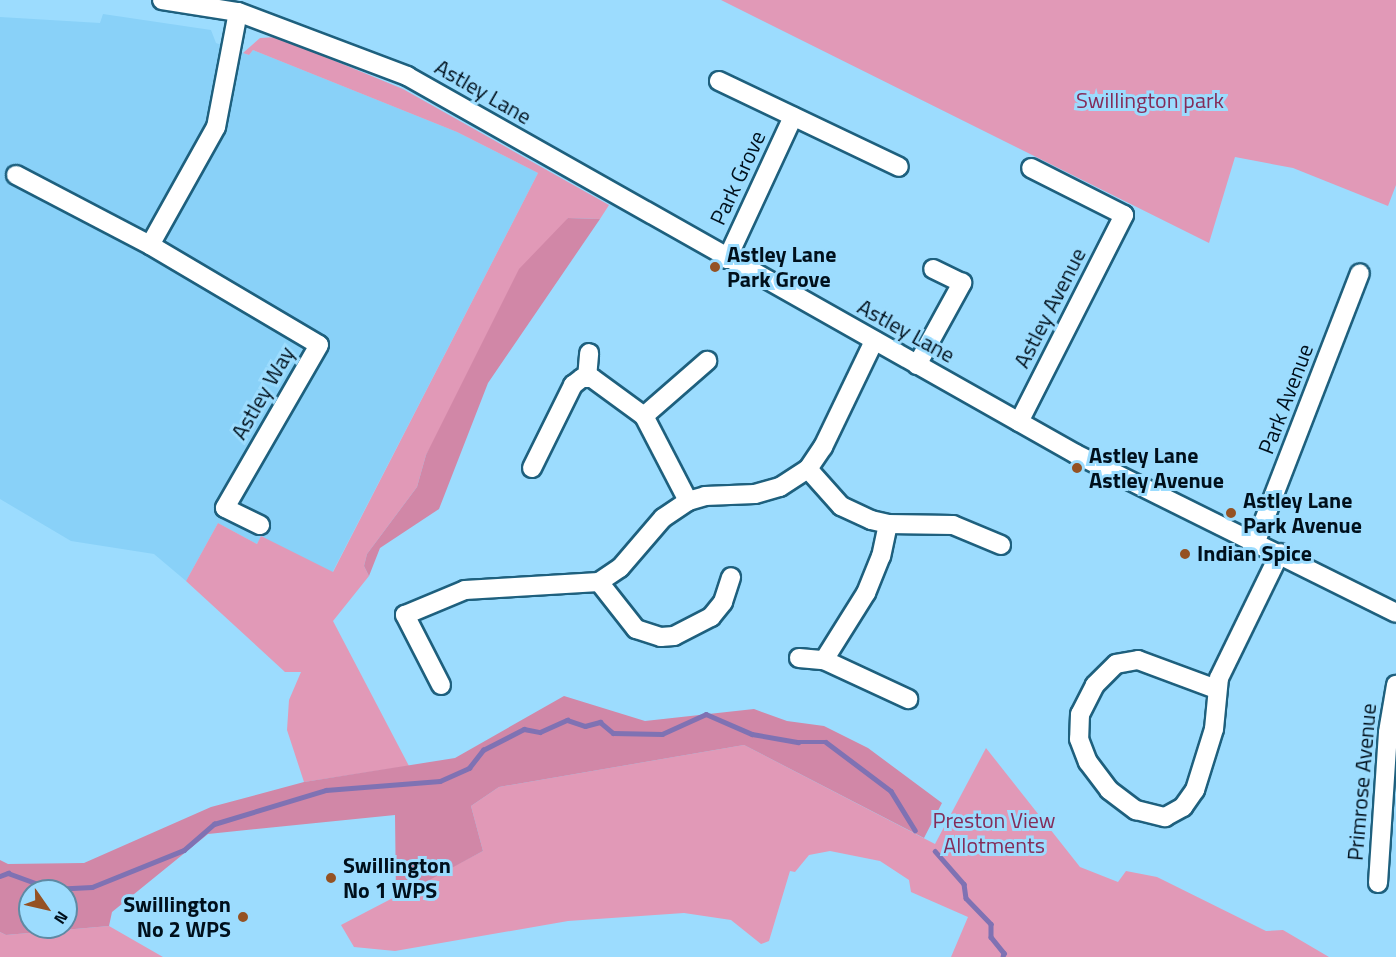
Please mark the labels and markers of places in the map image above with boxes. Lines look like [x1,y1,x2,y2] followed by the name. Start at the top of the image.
[727,241,836,292] place label: Astley Lane Park Grove
[708,260,722,274] marker: Astley Lane Park Grove
[1089,442,1224,494] place label: Astley Lane Astley Avenue
[1070,461,1084,475] marker: Astley Lane Astley Avenue
[1243,487,1362,538] place label: Astley Lane Park Avenue
[1224,506,1238,520] marker: Astley Lane Park Avenue
[1197,541,1312,567] place label: Indian Spice
[1178,547,1192,561] marker: Indian Spice
[343,852,451,903] place label: Swillington No 1 WPS
[324,871,338,885] marker: Swillington No 1 WPS
[123,891,231,942] place label: Swillington No 2 WPS
[236,910,250,924] marker: Swillington No 2 WPS

